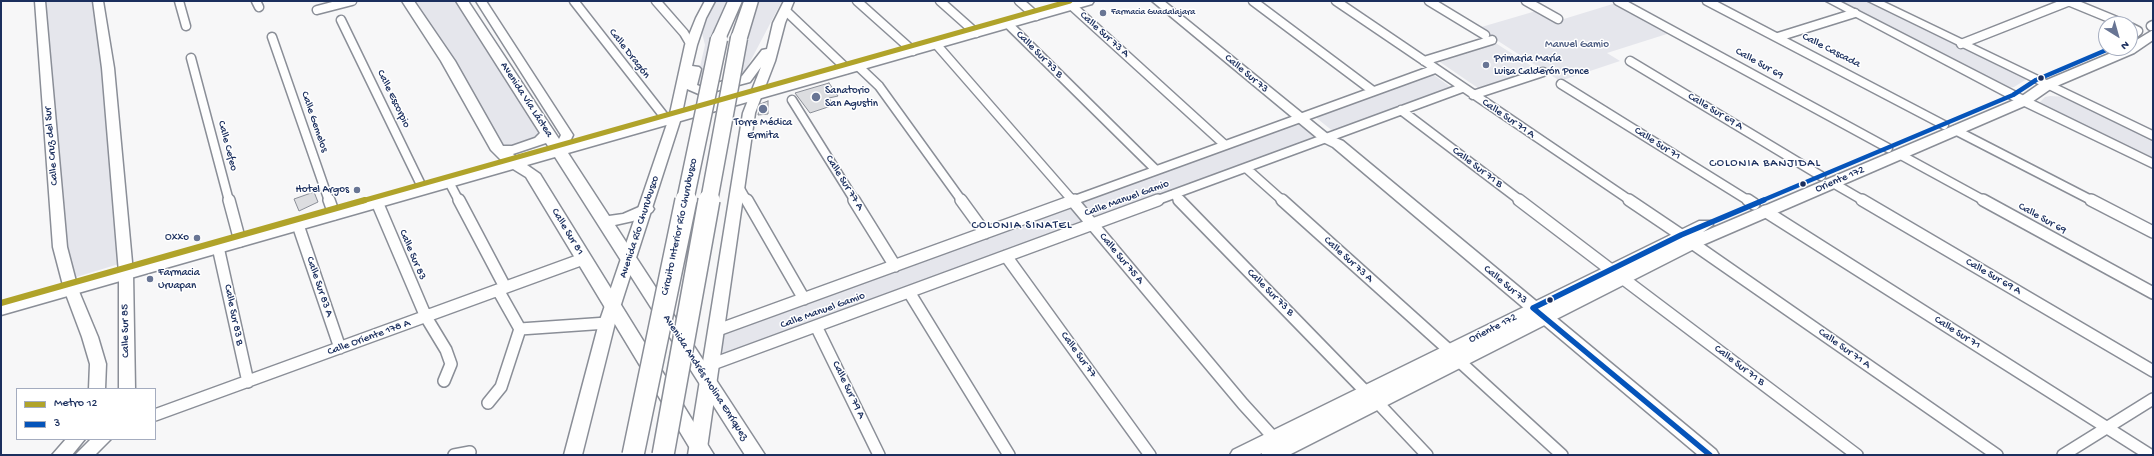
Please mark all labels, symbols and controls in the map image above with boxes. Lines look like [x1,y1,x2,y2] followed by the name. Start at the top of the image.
[1098,8,1108,18] marker: Farmacia Guadalajara
[1111,8,1195,18] place label: Farmacia Guadalajara
[1076,9,1132,61] street label: Calle Sur 73 A
[2098,16,2138,56] north arrow
[605,26,653,82] street label: Calle Dragón
[1013,29,1065,81] street label: Calle Sur 73 B
[1800,31,1862,71] street label: Calle Cascada
[1545,38,1609,52] park label: Manuel Gamio
[2118,38,2131,52] text: N
[1733,45,1785,83] street label: Calle Sur 69
[1221,52,1271,96] street label: Calle Sur 73
[1494,52,1589,78] place label: Primaria María Luisa Calderón Ponce
[497,60,555,140] street label: Avenida Vía Láctea
[1481,60,1491,70] marker: Primaria María Luisa Calderón Ponce
[373,68,413,130] street label: Calle Escorpio
[2036,73,2046,83] unlabelled marker
[825,84,878,110] place label: Sanatorio San Agustin
[297,90,331,154] street label: Calle Gemelos
[1685,90,1745,134] street label: Calle Sur 69 A
[810,91,822,103] marker: Sanatorio San Agustin
[1479,96,1537,142] street label: Calle Sur 71 A
[757,103,769,115] marker: Torre Médica Ermita
[42,106,62,186] street label: Calle Cruz del Sur
[734,116,792,142] place label: Torre Médica Ermita
[214,119,240,173] street label: Calle Cefeo
[1631,125,1683,163] street label: Calle Sur 71
[1449,145,1505,191] street label: Calle Sur 71 B
[822,153,866,213] street label: Calle Sur 77 A
[659,157,701,297] street label: Circuito Interior Río Churubusco
[1709,157,1821,171] district label: COLONIA BANJIDAL
[1813,164,1867,196] street label: Oriente 172
[617,174,663,280] street label: Avenida Río Churubusco
[1083,178,1171,220] street label: Calle Manuel Gamio
[1798,179,1808,189] unlabelled marker
[295,183,349,197] place label: Hotel Argos
[352,185,362,195] marker: Hotel Argos
[2016,200,2068,238] street label: Calle Sur 69
[548,206,586,258] street label: Calle Sur 81
[972,219,1072,233] district label: COLONIA SINATEL
[395,228,429,282] street label: Calle Sur 83
[165,231,189,245] place label: Oxxo
[1096,231,1146,287] street label: Calle Sur 75 A
[192,233,202,243] marker: Oxxo
[1320,234,1376,286] street label: Calle Sur 73 A
[303,255,335,319] street label: Calle Sur 83 A
[1963,256,2023,298] street label: Calle Sur 69 A
[1480,263,1530,307] street label: Calle Sur 73
[158,266,200,292] place label: Farmacia Uruapan
[1244,267,1296,319] street label: Calle Sur 73 B
[145,274,155,284] marker: Farmacia Uruapan
[220,283,246,347] street label: Calle Sur 83 B
[779,290,867,332] street label: Calle Manuel Gamio
[1545,295,1555,305] unlabelled marker
[119,304,133,358] street label: Calle Sur 85
[1467,311,1519,347] street label: Oriente 172
[659,313,751,443] street label: Avenida Andrés Molina Enríquez
[1931,314,1983,352] street label: Calle Sur 71
[326,317,412,359] street label: Calle Oriente 178 A
[1815,326,1873,372] street label: Calle Sur 71 A
[1057,330,1099,380] street label: Calle Sur 77
[1711,343,1767,389] street label: Calle Sur 71 B
[828,359,868,421] street label: Calle Sur 79 A
[16,388,156,440] legend
[54,397,97,411] text: Metro 12
[54,417,60,431] text: 3

